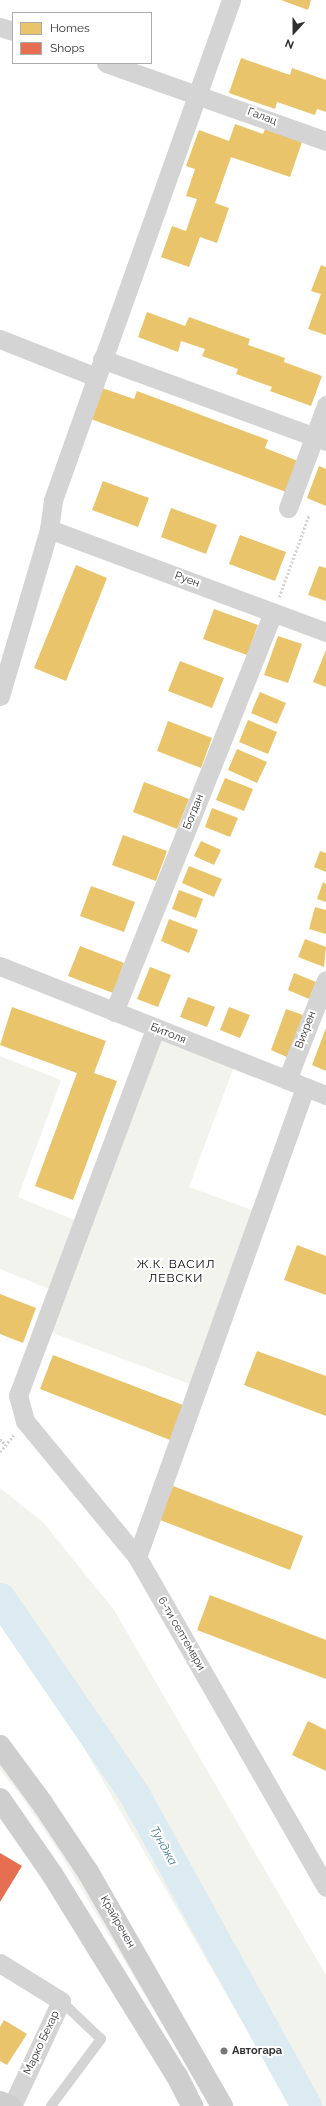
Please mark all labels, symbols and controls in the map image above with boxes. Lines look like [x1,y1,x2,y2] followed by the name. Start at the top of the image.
[12,12,152,64] legend
[274,12,314,52] north arrow
[50,21,90,35] text: Homes
[283,36,296,51] text: N
[50,41,85,55] text: Shops
[246,106,278,128] street label: Галац
[173,569,201,591] street label: Руен
[181,792,207,832] street label: Богдан
[293,1009,319,1051] street label: Вихрен
[148,1021,188,1047] street label: Битоля
[137,1258,215,1286] district label: Ж.К. ВАСИЛ ЛЕВСКИ
[155,1595,207,1673] street label: 6-ти септември
[146,1824,180,1868] water label: Тунджа
[97,1894,137,1950] street label: Крайречен
[21,2009,63,2077] street label: Марко Бехар
[232,2044,282,2058] place label: Автогара
[219,2046,229,2056] marker: Автогара

